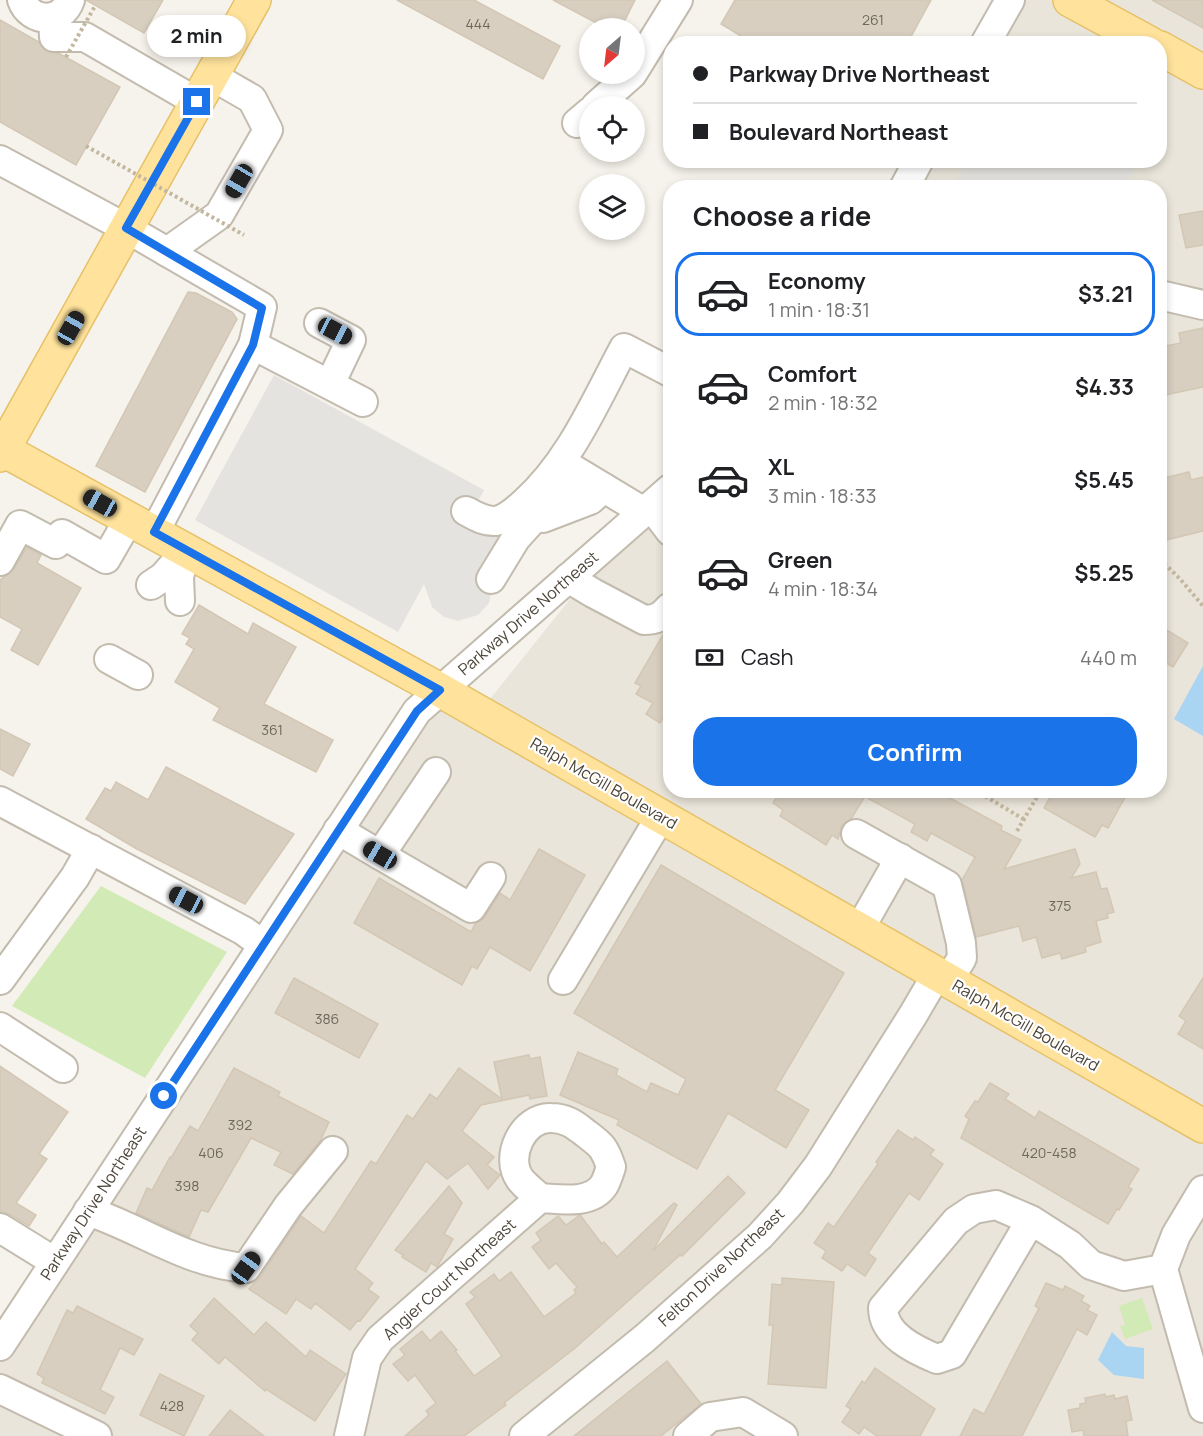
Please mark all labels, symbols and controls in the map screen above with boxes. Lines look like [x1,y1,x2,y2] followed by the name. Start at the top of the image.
[862,10,884,29] house number: 261
[465,14,491,33] house number: 444
[148,15,246,57] callout: 2 min
[579,18,645,84] north arrow
[579,18,645,240] map controls
[170,22,223,49] text: 2 min
[729,59,990,89] text: Parkway Drive Northeast
[183,88,210,115] route end
[579,96,645,162] button: locate
[729,117,949,147] text: Boulevard Northeast
[222,161,256,201] car
[579,174,645,240] button: layers
[693,197,871,234] text: Choose a ride
[768,266,866,296] text: Economy
[696,267,750,321] icon: car
[1078,279,1134,309] text: $3.21
[768,296,870,323] text: 1 min · 18:31
[54,308,88,348] car
[315,315,355,347] car
[768,359,857,389] text: Comfort
[696,360,750,414] icon: car
[1075,372,1134,402] text: $4.33
[768,389,877,416] text: 2 min · 18:32
[768,452,794,482] text: XL
[696,453,750,507] icon: car
[1074,465,1134,495] text: $5.45
[768,482,877,509] text: 3 min · 18:33
[80,486,120,520] car
[768,545,833,575] text: Green
[453,546,603,680] street label: Parkway Drive Northeast
[696,546,750,600] icon: car
[1075,558,1134,588] text: $5.25
[768,575,878,602] text: 4 min · 18:34
[693,641,726,674] icon: cash
[741,642,794,672] text: Cash
[1080,644,1137,671] text: 440 m
[693,717,1137,786] button: Confirm
[261,720,283,739] house number: 361
[527,732,681,834] street label: Ralph McGill Boulevard
[360,838,400,872] car
[166,884,206,916] car
[1049,896,1071,915] house number: 375
[949,974,1103,1076] street label: Ralph McGill Boulevard
[315,1009,339,1028] house number: 386
[150,1082,177,1109] route start
[228,1115,252,1134] house number: 392
[35,1122,151,1284] street label: Parkway Drive Northeast
[198,1143,224,1162] house number: 406
[1021,1143,1077,1162] house number: 420-458
[175,1176,199,1195] house number: 398
[653,1203,789,1331] street label: Felton Drive Northeast
[378,1213,520,1345] street label: Angier Court Northeast
[228,1248,264,1288] car
[160,1396,184,1415] house number: 428

